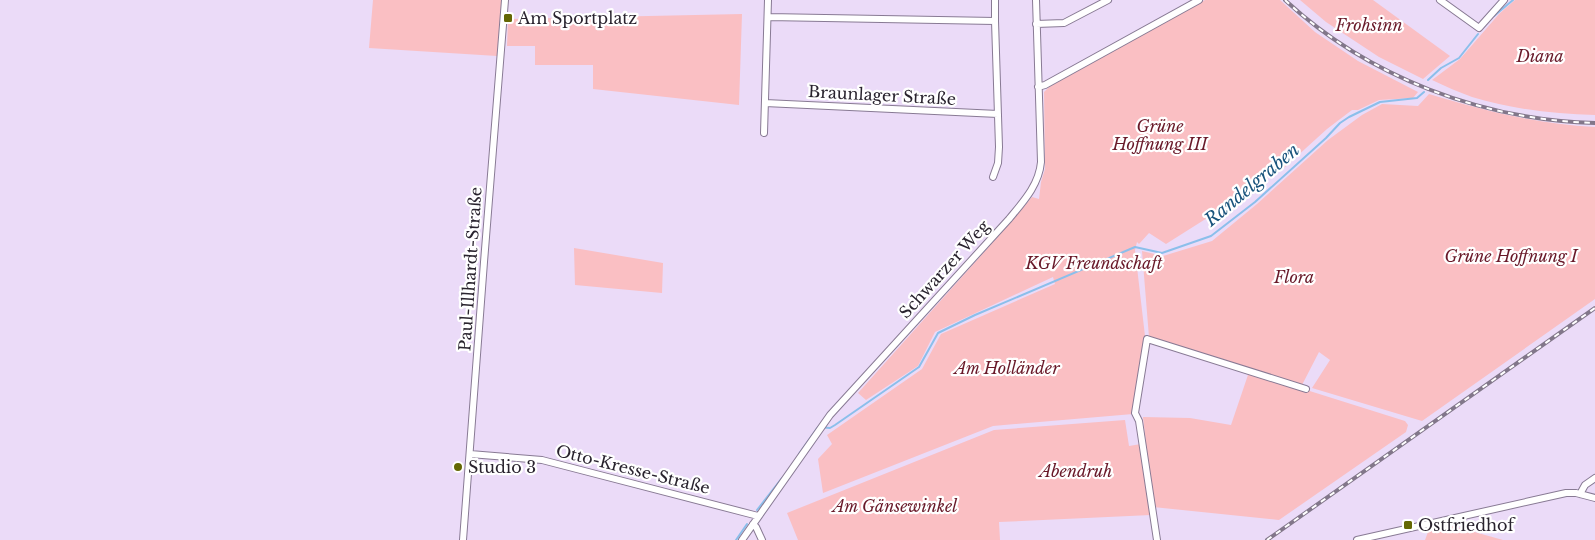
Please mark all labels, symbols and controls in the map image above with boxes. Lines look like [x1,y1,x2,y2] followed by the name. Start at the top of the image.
[517,8,637,28] place label: Am Sportplatz
[502,12,514,24] marker: Am Sportplatz
[1335,15,1402,35] park label: Frohsinn
[1515,46,1564,66] park label: Diana
[808,81,956,109] street label: Braunlager Straße
[1111,116,1209,154] park label: Grüne Hoffnung III
[1199,139,1304,232] water label: Randelgraben
[454,186,486,352] street label: Paul-Illhardt-Straße
[895,216,994,322] street label: Schwarzer Weg
[1444,246,1579,266] park label: Grüne Hoffnung I
[1024,253,1163,273] park label: KGV Freundschaft
[1273,267,1314,287] park label: Flora
[952,358,1060,378] park label: Am Holländer
[554,440,712,498] street label: Otto-Kresse-Straße
[468,457,536,477] place label: Studio 3
[452,461,464,473] marker: Studio 3
[1038,461,1112,481] park label: Abendruh
[831,496,958,516] park label: Am Gänsewinkel
[1418,515,1516,535] place label: Ostfriedhof
[1402,519,1414,531] marker: Ostfriedhof

